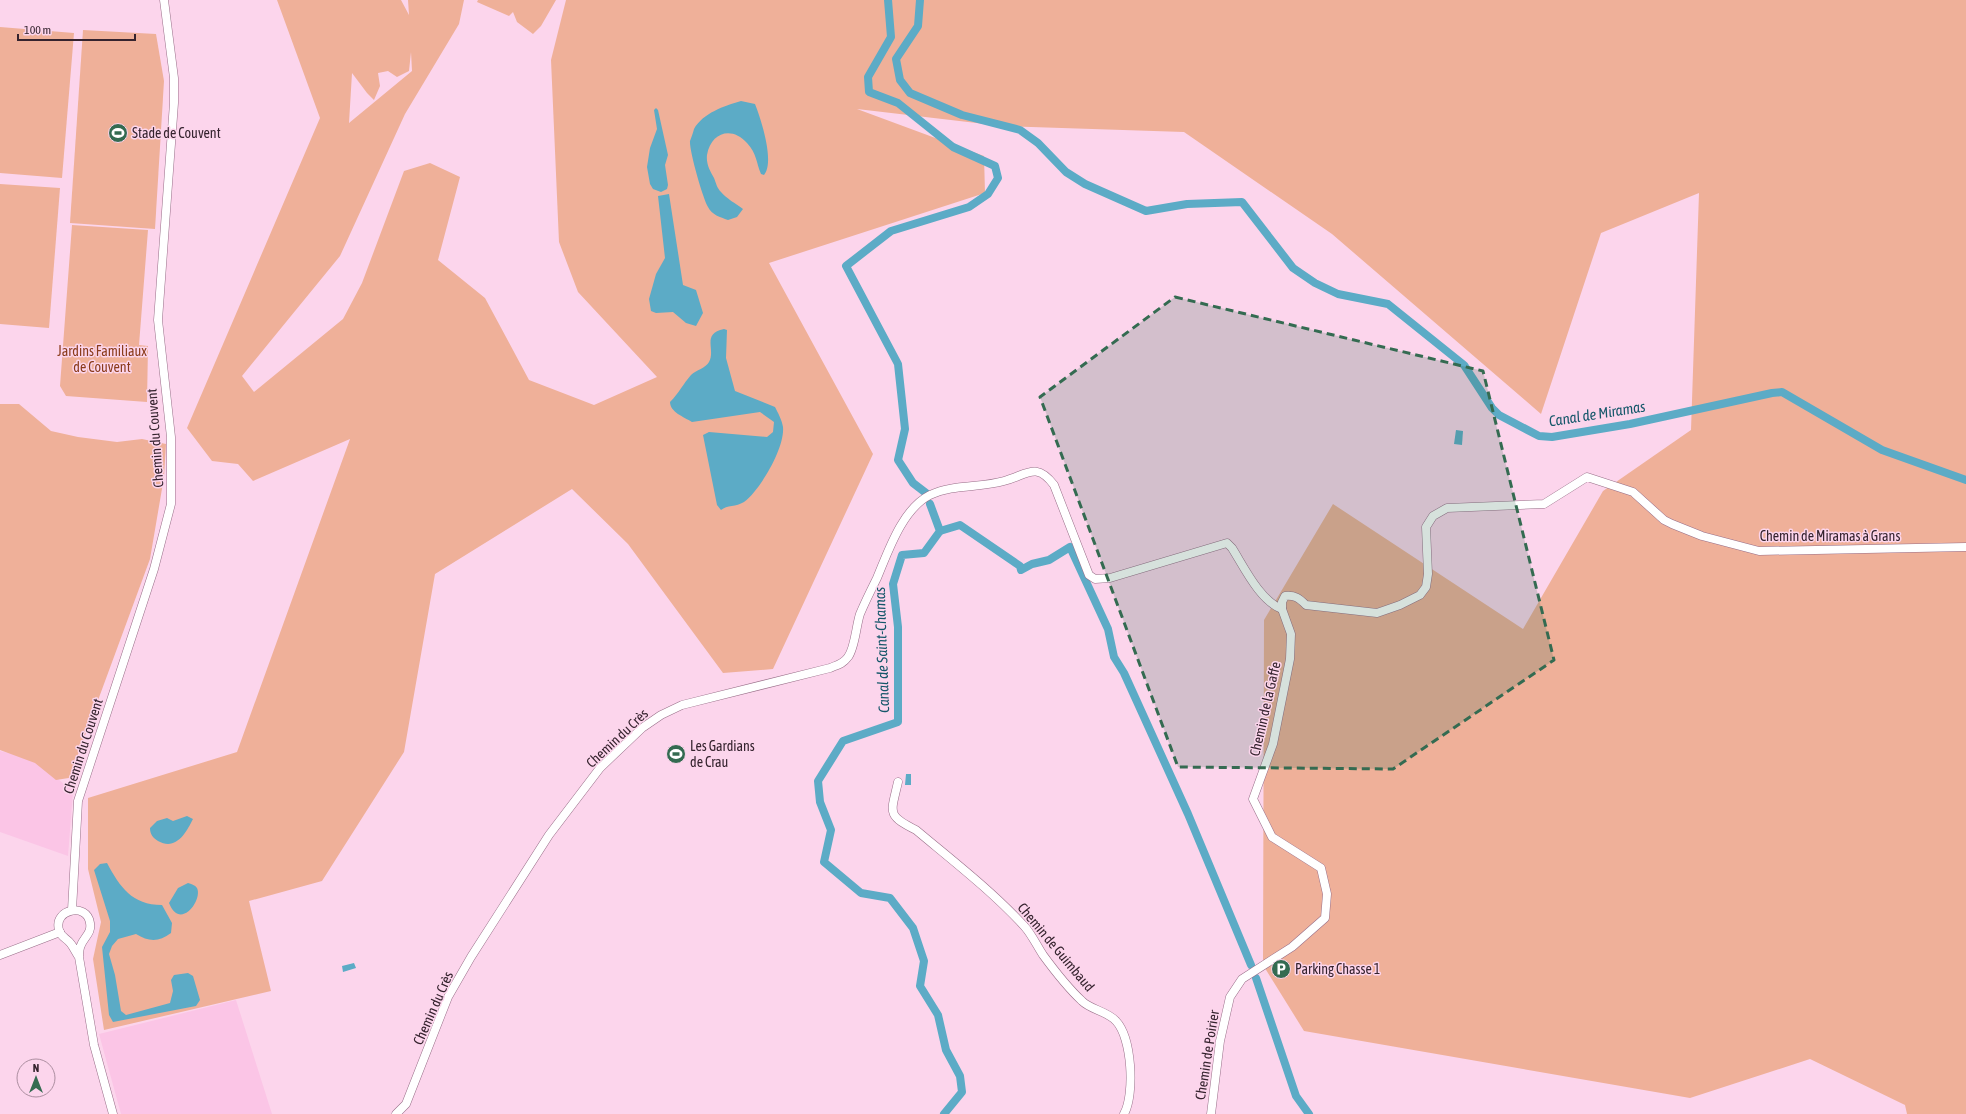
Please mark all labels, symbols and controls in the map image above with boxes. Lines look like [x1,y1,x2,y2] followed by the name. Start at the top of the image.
[18,16,135,42] scale bar
[24,23,51,37] text: 100 m
[107,122,129,144] sports icon: Stade de Couvent
[132,125,221,141] place label: Stade de Couvent
[57,343,147,375] park label: Jardins Familiaux de Couvent
[144,388,166,488] street label: Chemin du Couvent
[1547,397,1646,430] water label: Canal de Miramas
[1760,528,1900,544] street label: Chemin de Miramas à Grans
[871,587,892,713] water label: Canal de Saint-Chamas
[1246,660,1284,758] street label: Chemin de la Gaffe
[60,696,106,796] street label: Chemin du Couvent
[583,705,651,771] street label: Chemin du Crès
[690,738,755,770] place label: Les Gardians de Crau
[665,743,687,765] sports icon: Les Gardians de Crau
[1014,900,1098,994] street label: Chemin de Guimbaud
[1270,958,1292,980] parking icon: Parking Chasse 1
[1295,961,1380,977] place label: Parking Chasse 1
[410,969,456,1047] street label: Chemin du Crès
[1192,1008,1222,1101] street label: Chemin de Poirier
[16,1058,56,1098] north arrow
[33,1062,39,1074] text: N

